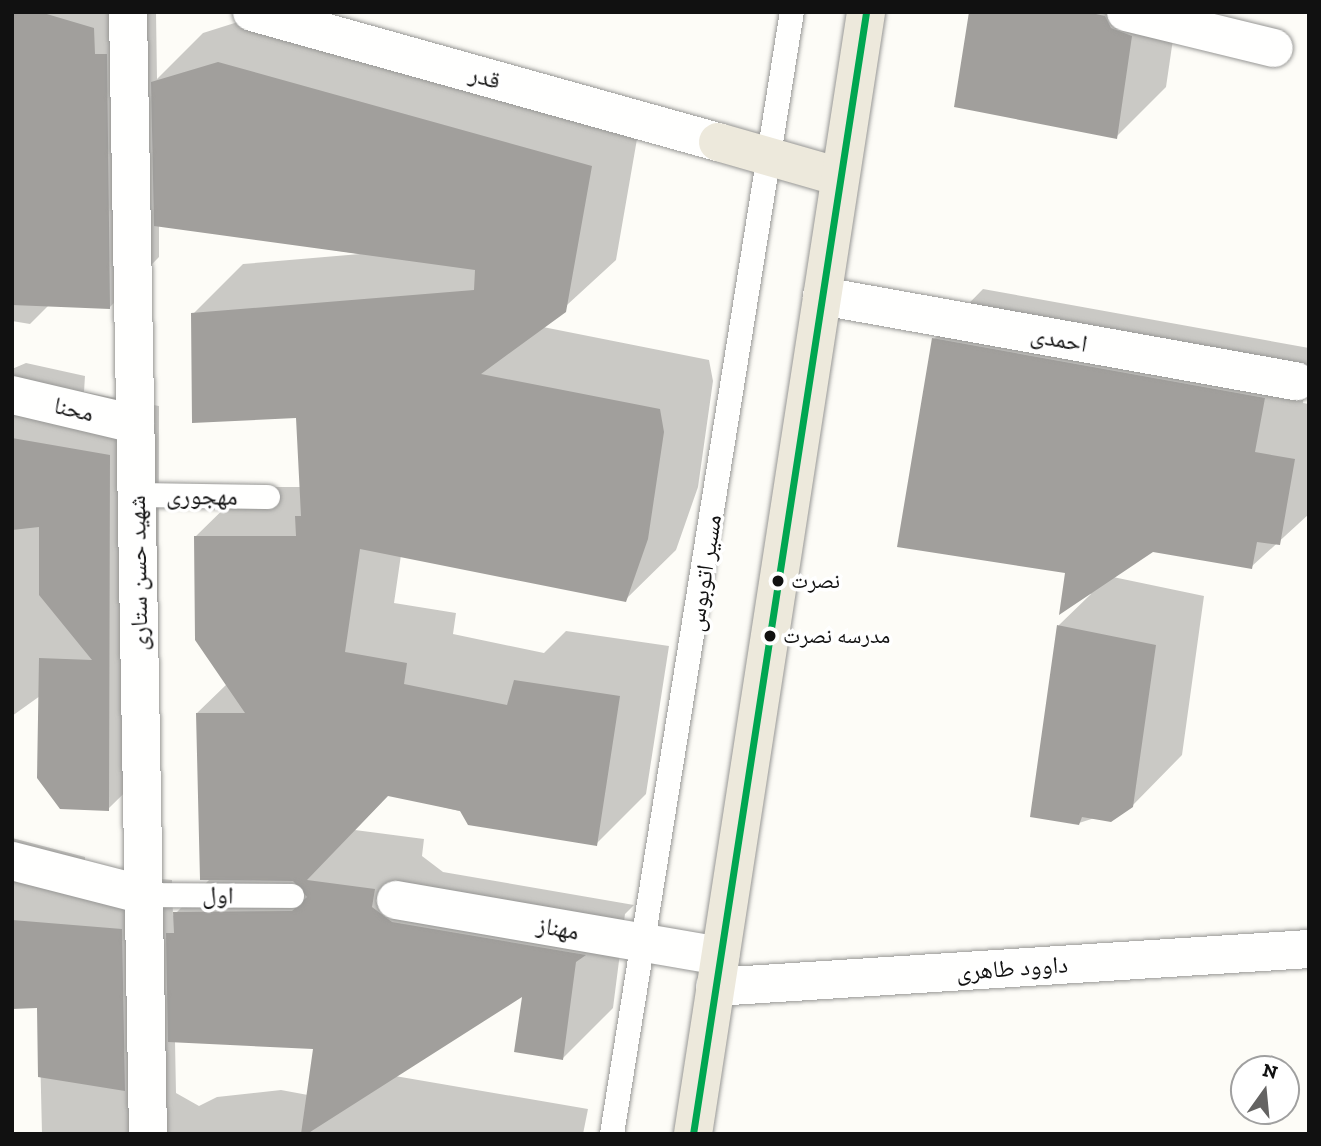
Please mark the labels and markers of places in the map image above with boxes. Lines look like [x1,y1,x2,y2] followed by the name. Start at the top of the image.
[791,568,840,594] place label: نصرت
[771,574,785,588] marker: نصرت
[783,623,890,649] place label: مدرسه نصرت
[763,629,777,643] marker: مدرسه نصرت

